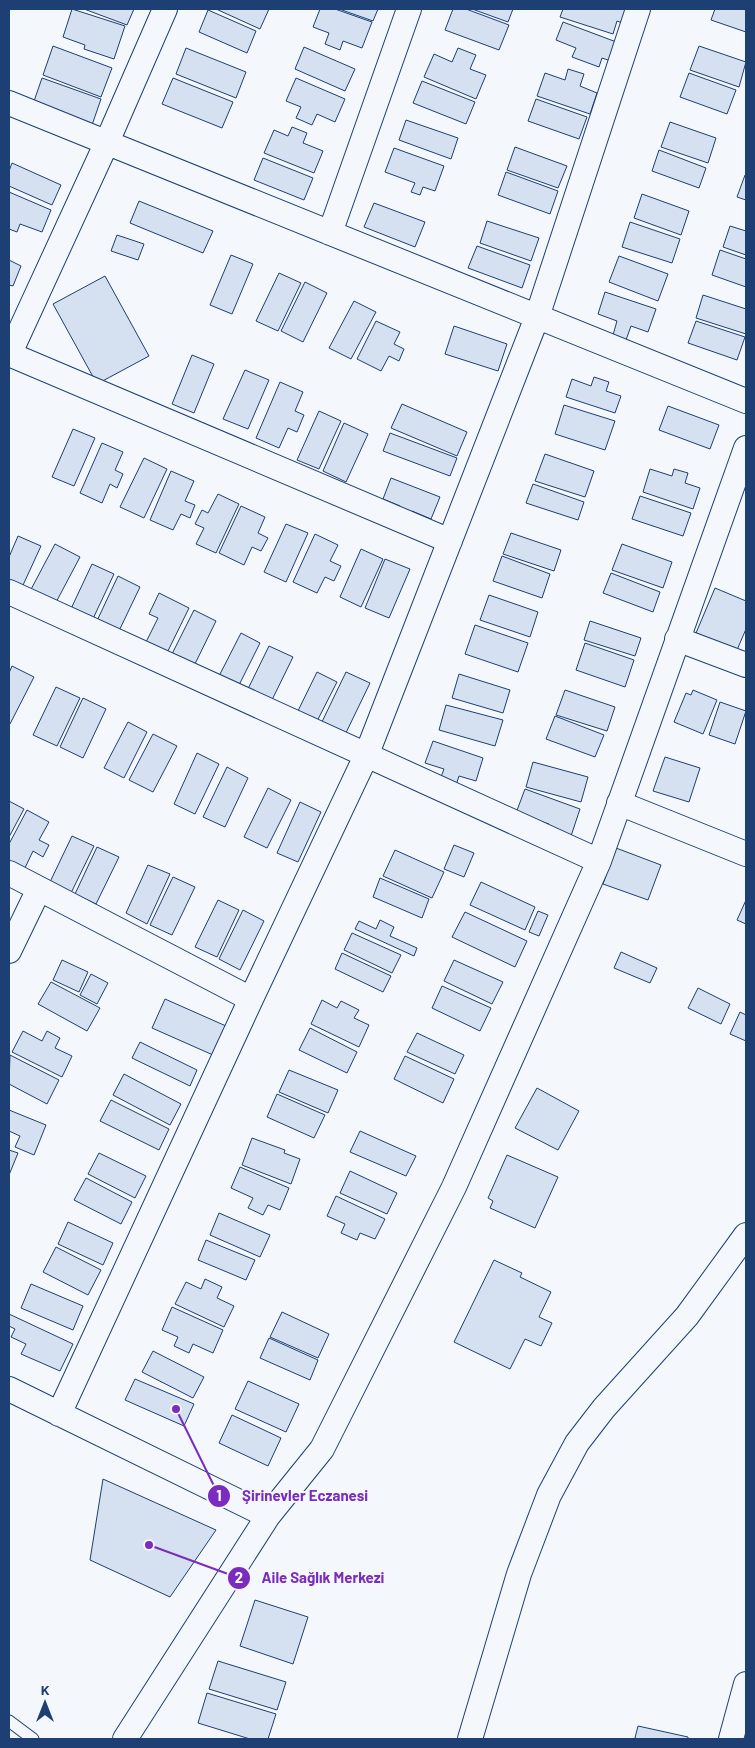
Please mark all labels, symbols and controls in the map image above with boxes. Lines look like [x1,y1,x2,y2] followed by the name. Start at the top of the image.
[207,1481,378,1511] callout: Şirinevler Eczanesi
[216,1486,222,1504] text: 1
[242,1486,368,1504] text: Şirinevler Eczanesi
[226,1563,394,1593] callout: Aile Sağlık Merkezi
[235,1568,243,1586] text: 2
[262,1568,385,1586] text: Aile Sağlık Merkezi
[20,1678,70,1728] north arrow
[41,1681,50,1698] text: K

